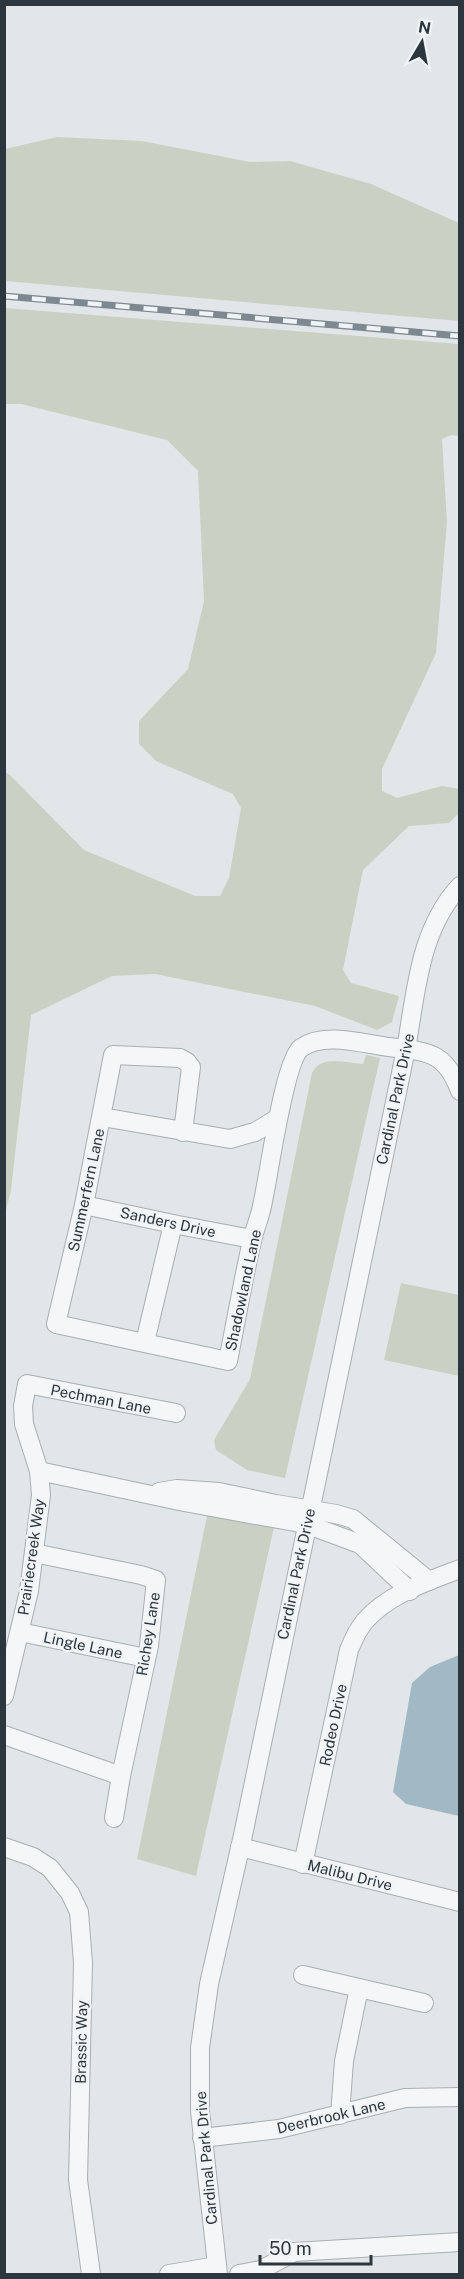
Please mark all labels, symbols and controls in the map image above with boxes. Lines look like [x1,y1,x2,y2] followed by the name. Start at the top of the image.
[392,12,452,72] north arrow
[417,17,432,38] text: N
[373,1032,417,1166] street label: Cardinal Park Drive
[65,1127,107,1253] street label: Summerfern Lane
[119,1204,217,1240] street label: Sanders Drive
[222,1228,264,1352] street label: Shadowland Lane
[49,1381,153,1417] street label: Pechman Lane
[14,1498,48,1616] street label: Prairiecreek Way
[274,1507,318,1641] street label: Cardinal Park Drive
[133,1591,163,1677] street label: Richey Lane
[42,1628,124,1662] street label: Lingle Lane
[316,1682,350,1768] street label: Rodeo Drive
[306,1856,394,1894] street label: Malibu Drive
[72,2000,90,2084] street label: Brassic Way
[192,2091,220,2225] street label: Cardinal Park Drive
[275,2095,387,2137] street label: Deerbrook Lane
[260,2228,371,2266] scale bar
[269,2238,312,2259] text: 50 m

